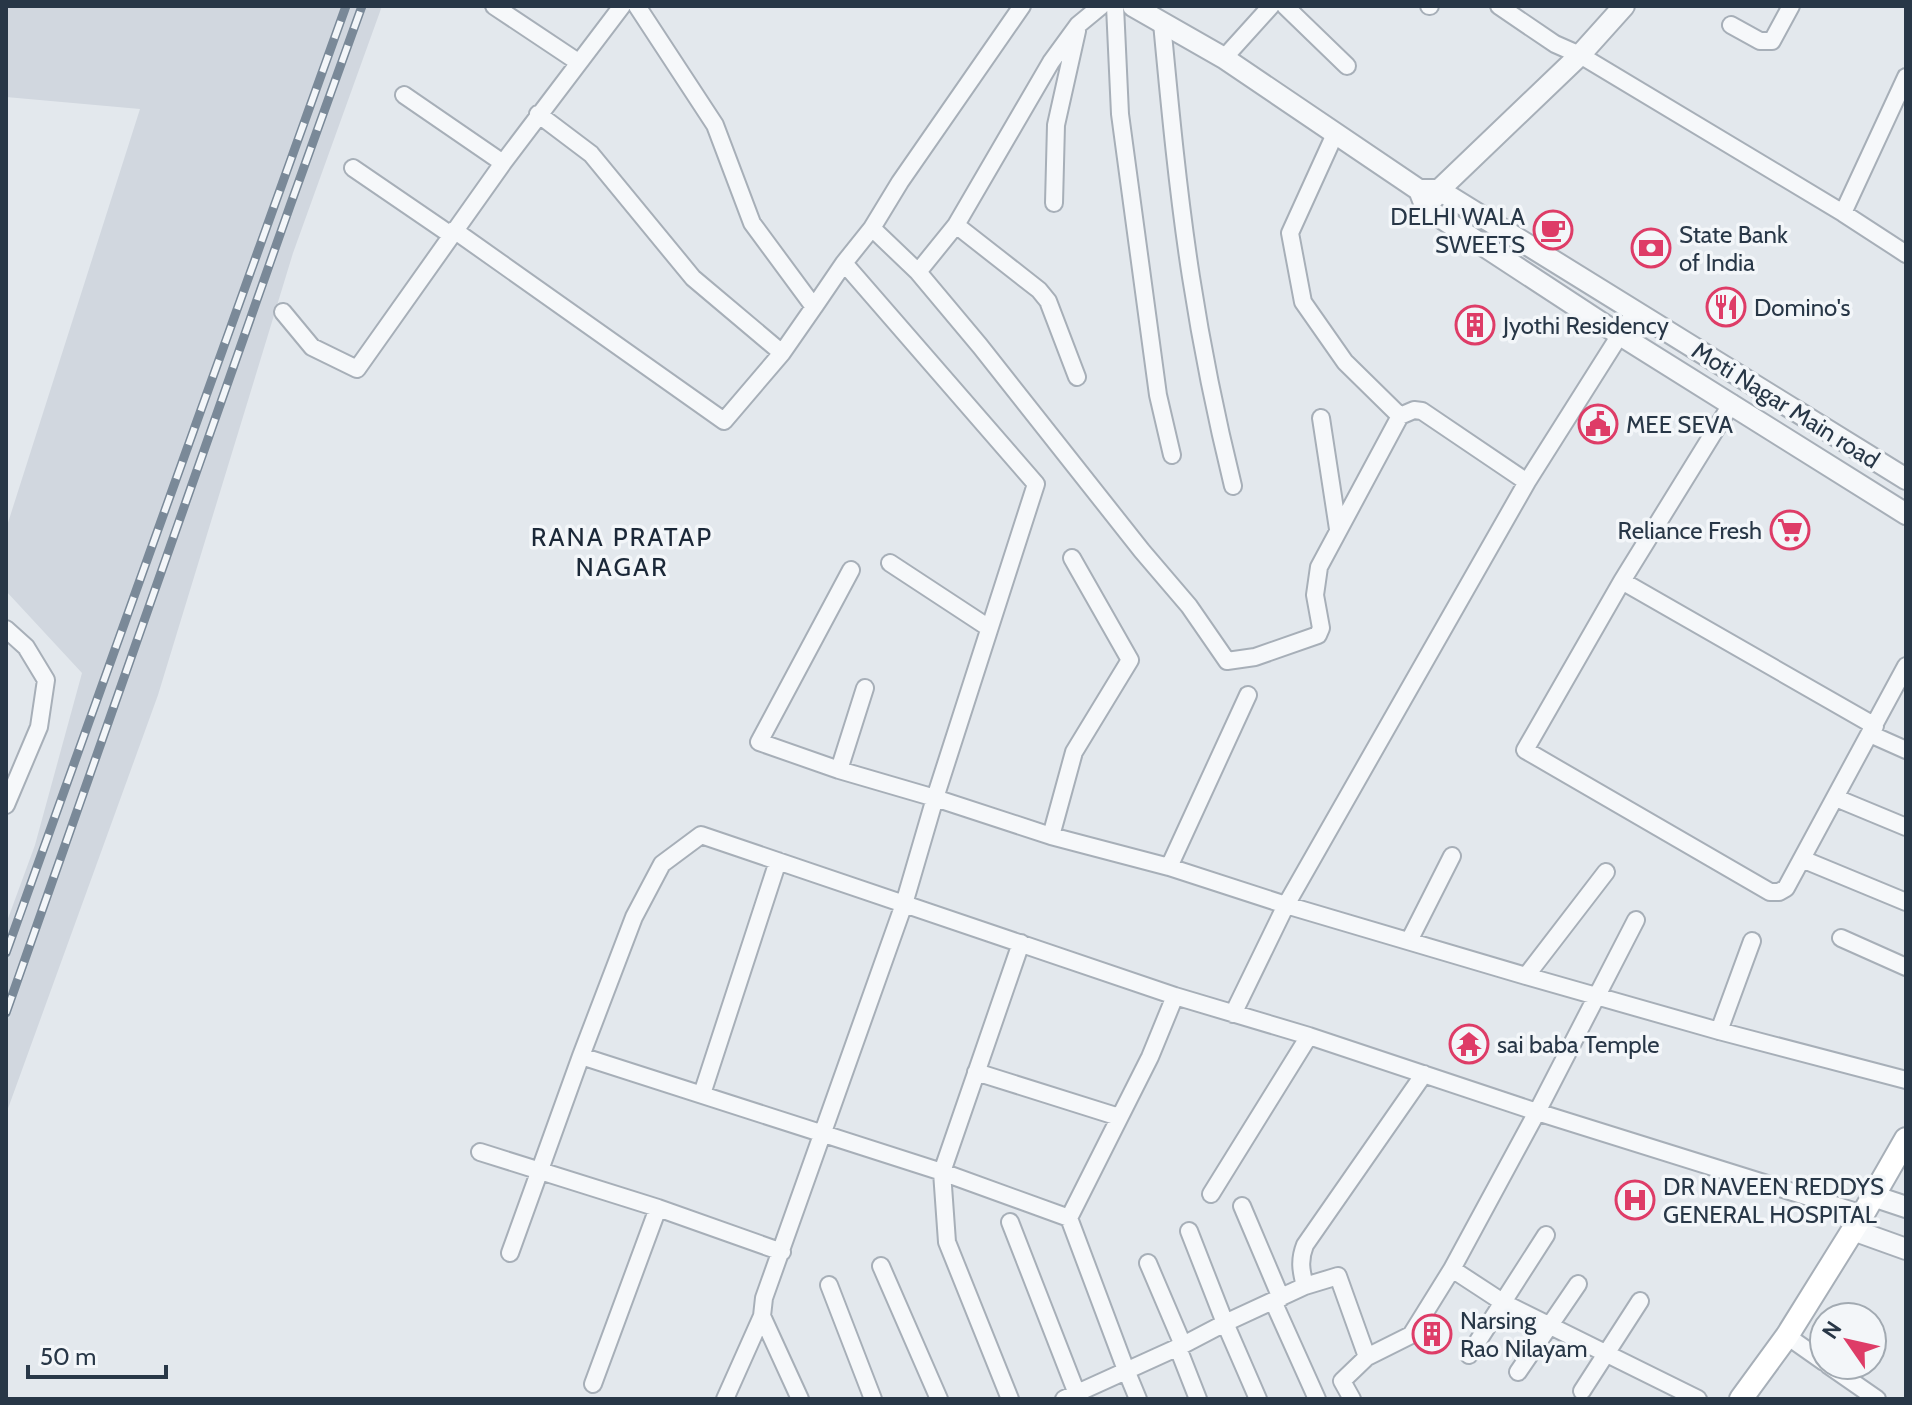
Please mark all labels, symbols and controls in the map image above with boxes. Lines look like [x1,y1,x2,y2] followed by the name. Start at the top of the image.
[1390,202,1525,259] place label: DELHI WALA SWEETS
[1532,209,1574,251] cafe icon: DELHI WALA SWEETS
[1679,220,1788,277] place label: State Bank of India
[1630,227,1672,269] bank icon: State Bank of India
[1705,286,1747,328] restaurant icon: Domino's
[1754,293,1851,322] place label: Domino's
[1454,304,1496,346] building icon: Jyothi Residency
[1502,311,1669,340] place label: Jyothi Residency
[1687,336,1885,474] street label: Moti Nagar Main road
[1577,403,1619,445] public building icon: MEE SEVA
[1626,410,1733,439] place label: MEE SEVA
[1769,509,1811,551] supermarket icon: Reliance Fresh
[1618,516,1762,545] place label: Reliance Fresh
[531,521,713,583] district label: RANA PRATAP NAGAR
[1448,1023,1490,1065] temple icon: sai baba Temple
[1497,1030,1659,1059] place label: sai baba Temple
[1663,1172,1884,1229] place label: DR NAVEEN REDDYS GENERAL HOSPITAL
[1614,1179,1656,1221] hospital icon: DR NAVEEN REDDYS GENERAL HOSPITAL
[1808,1301,1888,1381] north arrow
[1460,1306,1588,1363] place label: Narsing Rao Nilayam
[1411,1313,1453,1355] building icon: Narsing Rao Nilayam
[1816,1316,1847,1344] text: N
[28,1329,166,1379] scale bar
[40,1342,96,1371] text: 50 m

